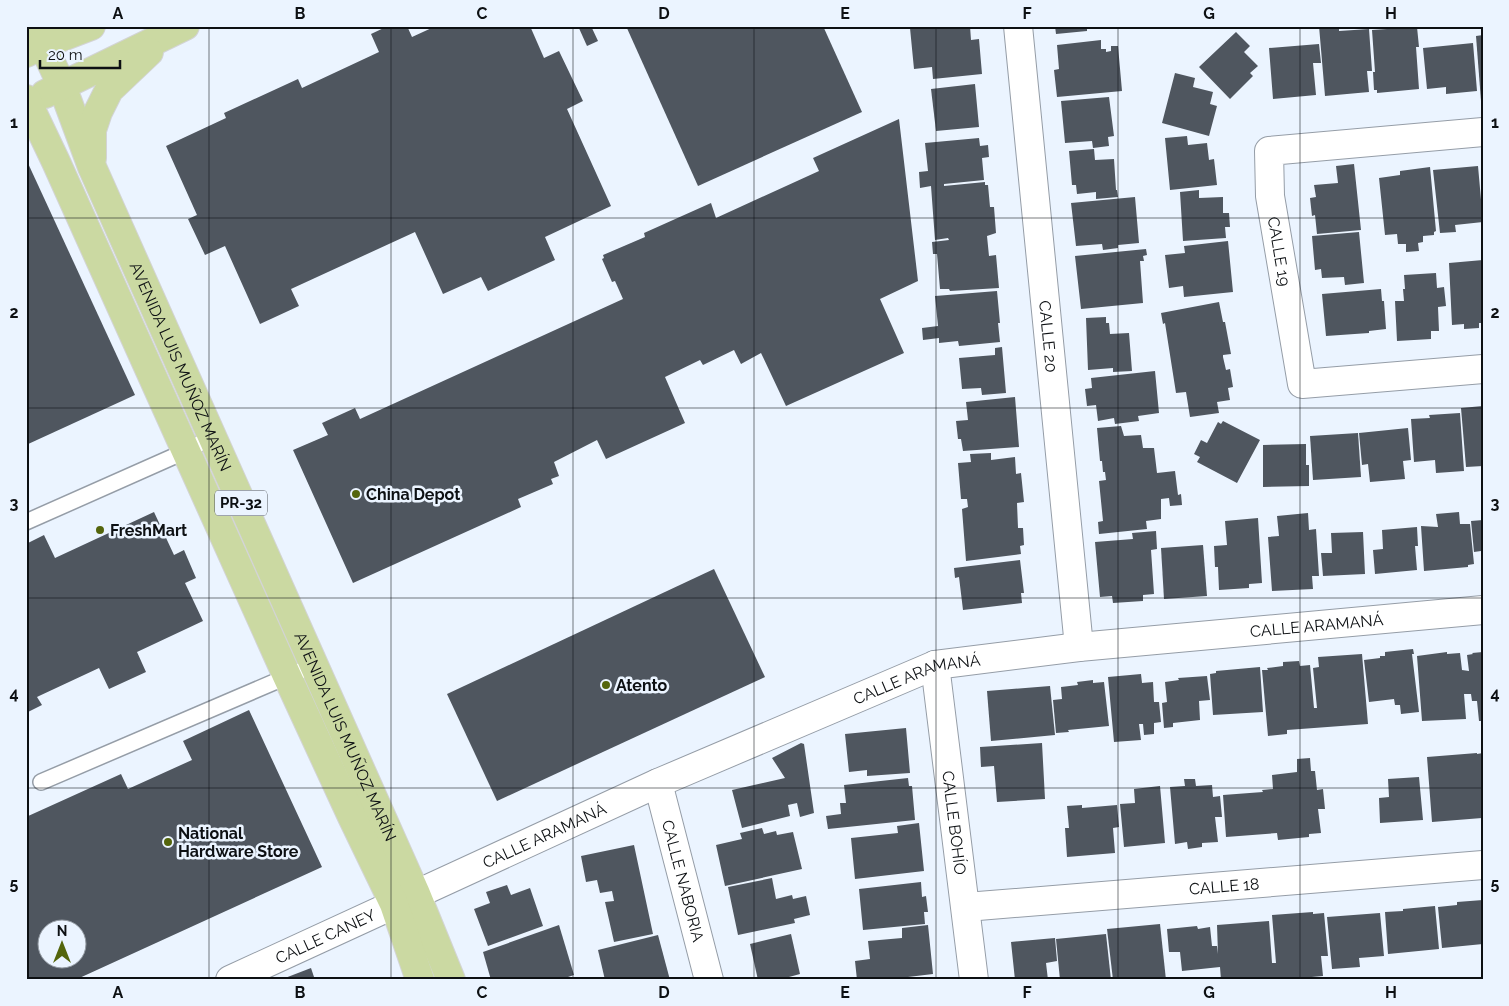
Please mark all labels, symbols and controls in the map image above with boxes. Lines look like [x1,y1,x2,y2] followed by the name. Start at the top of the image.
[113,4,124,23] text: A
[295,4,306,23] text: B
[477,4,488,23] text: C
[658,4,670,23] text: D
[840,4,850,23] text: E
[1022,4,1032,23] text: F
[1203,4,1215,23] text: G
[1385,4,1397,23] text: H
[40,38,120,70] scale bar
[48,46,83,64] text: 20 m
[10,113,18,132] text: 1
[1491,113,1499,132] text: 1
[1264,215,1295,288] street label: CALLE 19
[126,259,236,474] street label: AVENIDA LUIS MUÑOZ MARÍN
[1036,300,1061,373] street label: CALLE 20
[9,303,19,322] text: 2
[1490,303,1500,322] text: 2
[366,485,460,504] place label: China Depot
[350,488,362,500] marker: China Depot
[215,490,267,516] road number: PR-32
[10,494,19,513] text: 3
[1491,494,1500,513] text: 3
[110,521,187,540] place label: FreshMart
[94,524,106,536] marker: FreshMart
[1249,609,1384,641] street label: CALLE ARAMANÁ
[291,629,401,844] street label: AVENIDA LUIS MUÑOZ MARÍN
[850,649,982,708] street label: CALLE ARAMANÁ
[616,676,668,695] place label: Atento
[600,679,612,691] marker: Atento
[9,684,19,703] text: 4
[1490,684,1500,703] text: 4
[939,770,970,876] street label: CALLE BOHÍO
[480,798,609,872] street label: CALLE ARAMANÁ
[658,818,708,944] street label: CALLE NABORIA
[178,824,299,861] place label: National Hardware Store
[162,836,174,848] marker: National Hardware Store
[10,874,19,893] text: 5
[1188,874,1260,898] street label: CALLE 18
[1491,874,1500,893] text: 5
[272,905,379,967] street label: CALLE CANEY
[38,918,88,968] north arrow
[57,923,67,939] text: N
[113,983,124,1002] text: A
[295,983,306,1002] text: B
[477,983,488,1002] text: C
[658,983,670,1002] text: D
[840,983,850,1002] text: E
[1022,983,1032,1002] text: F
[1203,983,1215,1002] text: G
[1385,983,1397,1002] text: H

